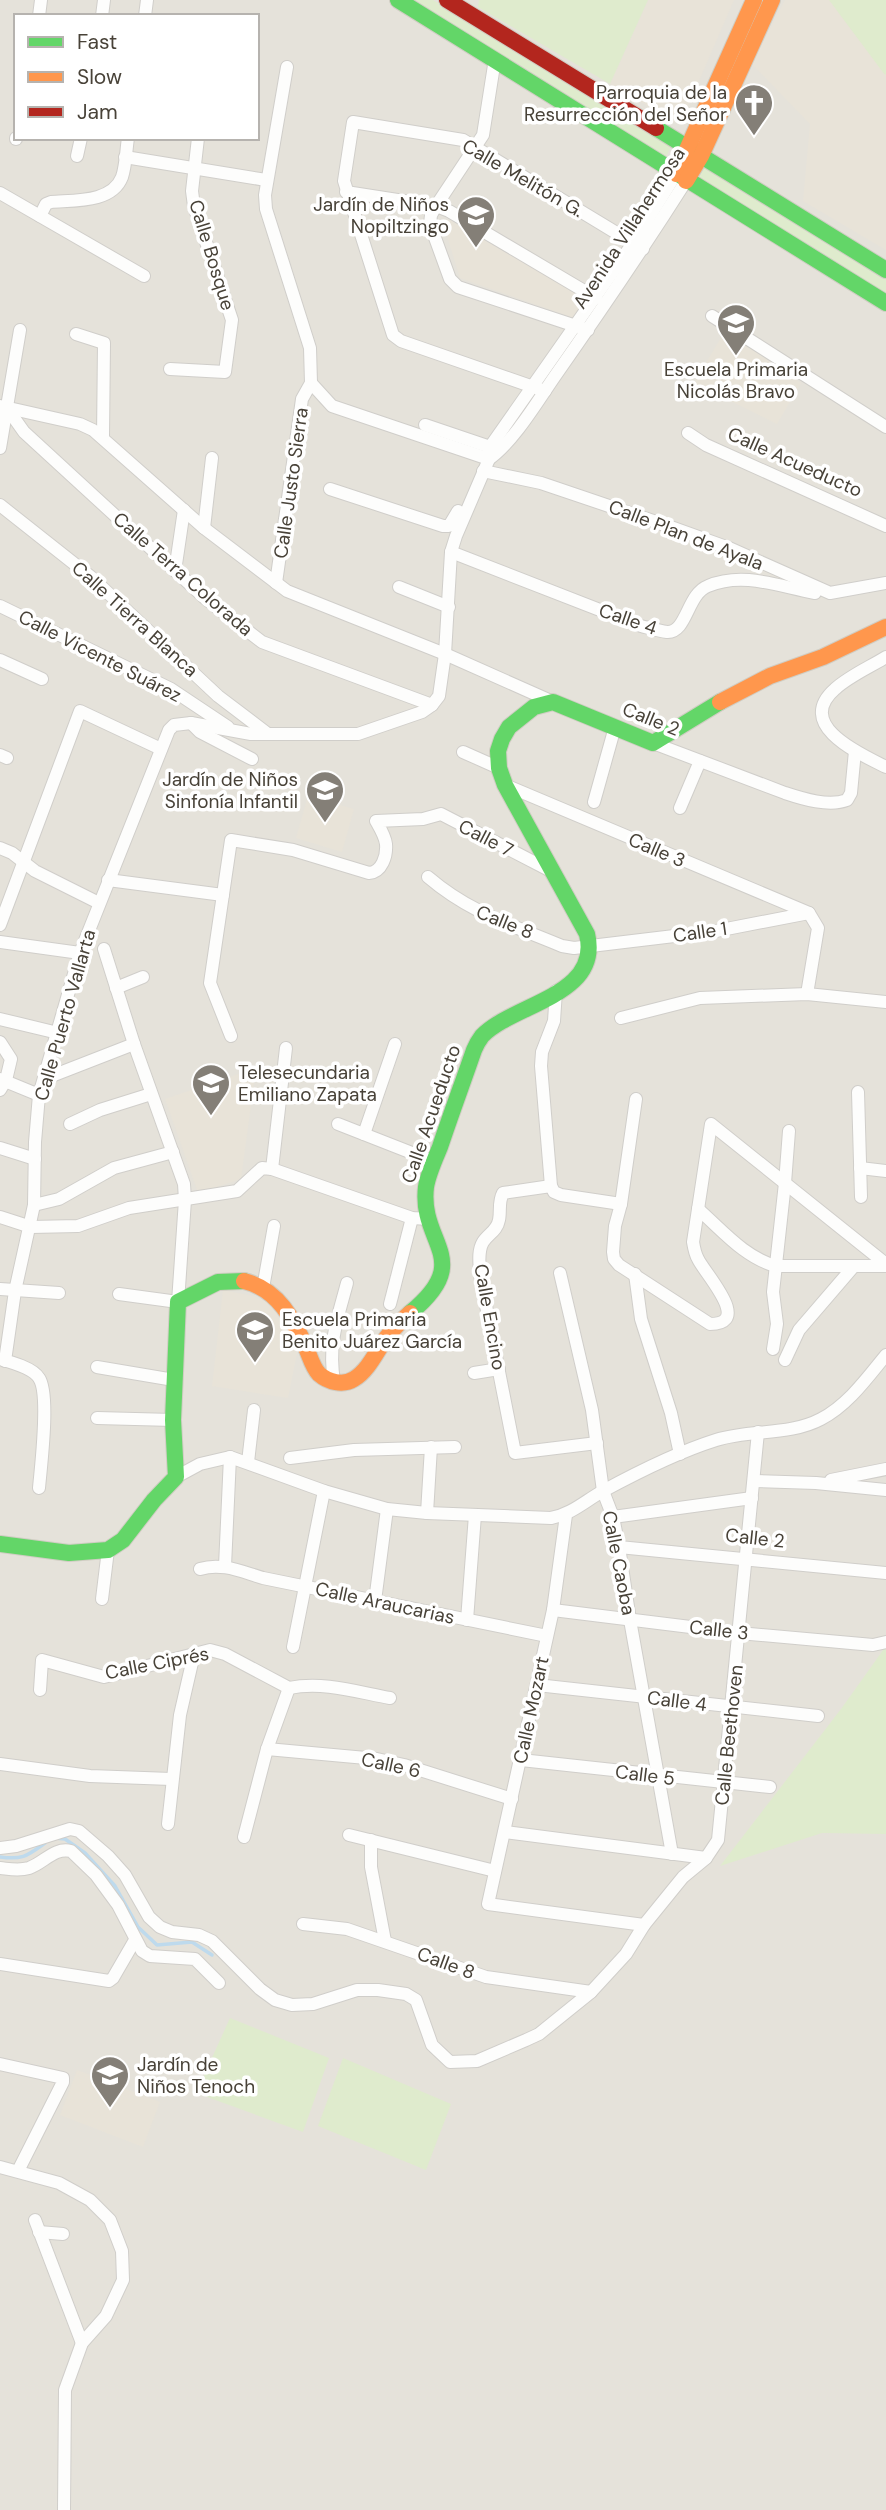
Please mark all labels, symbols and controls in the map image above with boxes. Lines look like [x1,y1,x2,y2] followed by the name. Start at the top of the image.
[14,14,259,140] legend
[77,28,117,56] text: Fast
[77,63,122,91] text: Slow
[524,80,727,127] place label: Parroquia de la Resurrección del Señor
[733,82,775,137] church icon: Parroquia de la Resurrección del Señor
[77,98,118,126] text: Jam
[458,133,588,223] street label: Calle Melitón G.
[567,143,691,313] street label: Avenida Villahermosa
[313,192,449,239] place label: Jardín de Niños Nopiltzingo
[455,194,497,249] school or university icon: Jardín de Niños Nopiltzingo
[183,197,241,313] street label: Calle Bosque
[715,302,757,357] school or university icon: Escuela Primaria Nicolás Bravo
[664,357,808,404] place label: Escuela Primaria Nicolás Bravo
[268,406,314,560] street label: Calle Justo Sierra
[724,421,866,503] street label: Calle Acueducto
[605,494,767,576] street label: Calle Plan de Ayala
[108,506,258,642] street label: Calle Terra Colorada
[66,556,204,682] street label: Calle Tierra Blanca
[596,597,660,641] street label: Calle 4
[14,604,186,708] street label: Calle Vicente Suárez
[619,696,683,742] street label: Calle 2
[162,767,298,814] place label: Jardín de Niños Sinfonía Infantil
[304,769,346,824] school or university icon: Jardín de Niños Sinfonía Infantil
[454,814,518,862] street label: Calle 7
[625,827,689,873] street label: Calle 3
[473,899,537,945] street label: Calle 8
[671,916,729,948] street label: Calle 1
[29,926,101,1104] street label: Calle Puerto Vallarta
[396,1041,466,1187] street label: Calle Acueducto
[238,1060,377,1107] place label: Telesecundaria Emiliano Zapata
[190,1062,232,1117] school or university icon: Telesecundaria Emiliano Zapata
[468,1262,512,1372] street label: Calle Encino
[282,1307,462,1354] place label: Escuela Primaria Benito Juárez García
[234,1309,276,1364] school or university icon: Escuela Primaria Benito Juárez García
[597,1509,641,1617] street label: Calle Caoba
[724,1522,786,1554] street label: Calle 2
[313,1576,457,1630] street label: Calle Araucarias
[688,1614,750,1646] street label: Calle 3
[103,1641,211,1685] street label: Calle Ciprés
[507,1654,555,1766] street label: Calle Mozart
[709,1663,749,1807] street label: Calle Beethoven
[646,1685,708,1717] street label: Calle 4
[359,1747,423,1783] street label: Calle 6
[614,1759,676,1791] street label: Calle 5
[414,1941,478,1985] street label: Calle 8
[137,2052,255,2099] place label: Jardín de Niños Tenoch
[89,2054,131,2109] school or university icon: Jardín de Niños Tenoch

